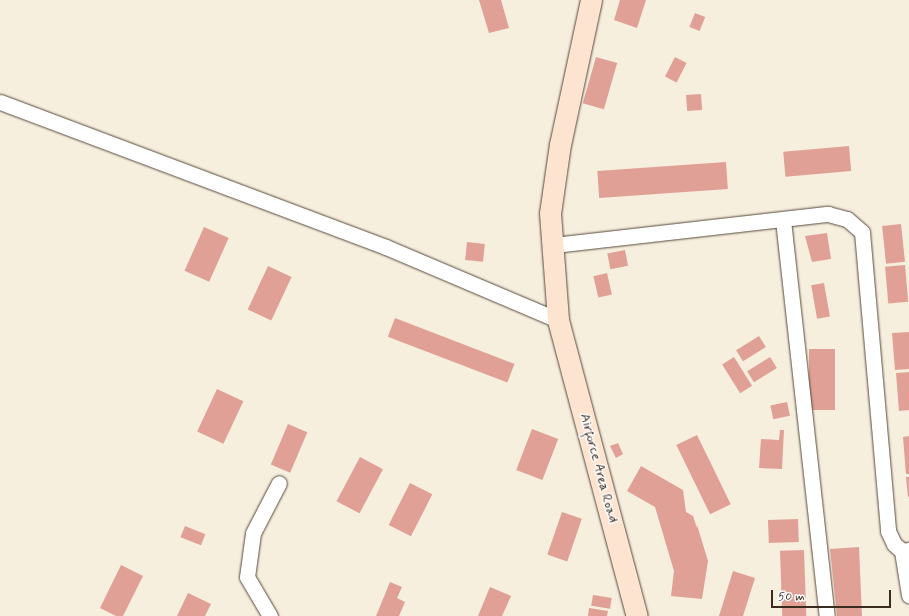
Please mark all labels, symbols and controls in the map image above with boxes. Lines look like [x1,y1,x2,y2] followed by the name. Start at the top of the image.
[576,411,622,525] street label: Airforce Area Road
[773,582,893,608] scale bar
[778,589,805,605] text: 50 m

